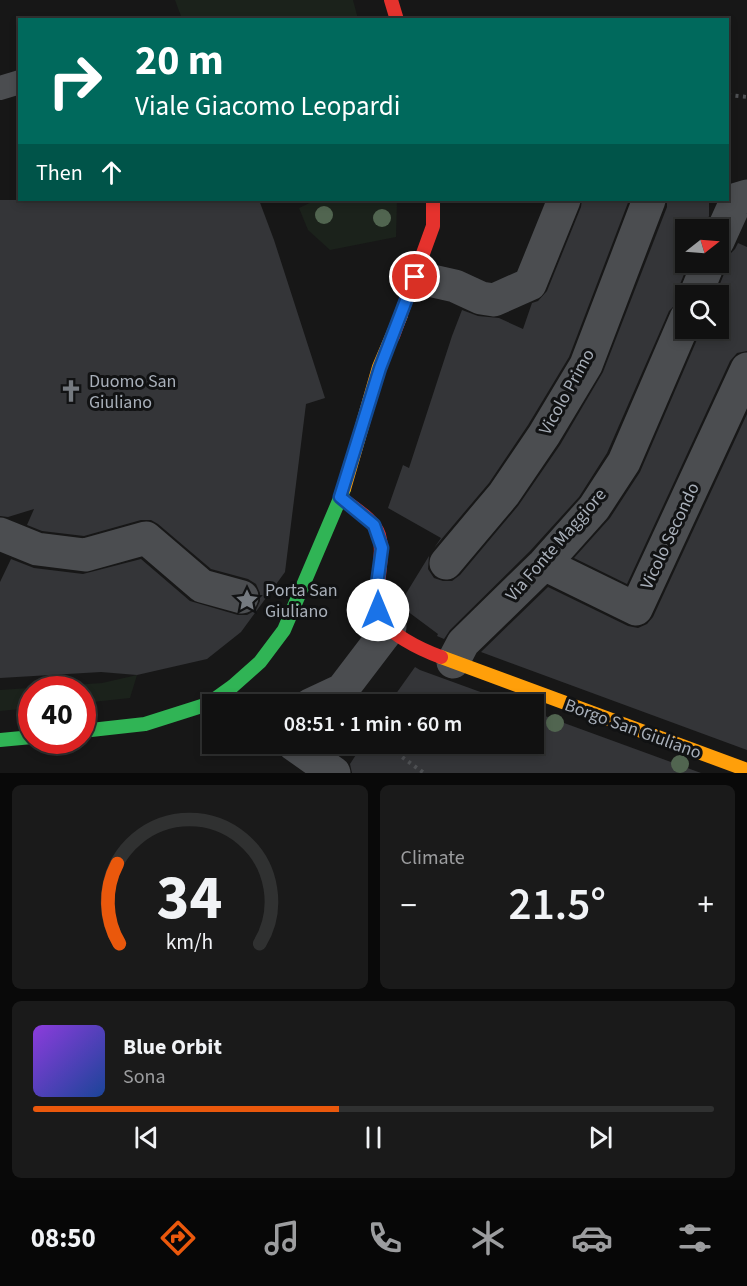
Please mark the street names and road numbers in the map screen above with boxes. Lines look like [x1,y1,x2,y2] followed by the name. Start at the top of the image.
[533,344,601,440] street label: Vicolo Primo
[634,479,706,593] street label: Vicolo Secondo
[500,483,612,607] street label: Via Fonte Maggiore
[561,693,705,765] street label: Borgo San Giuliano

